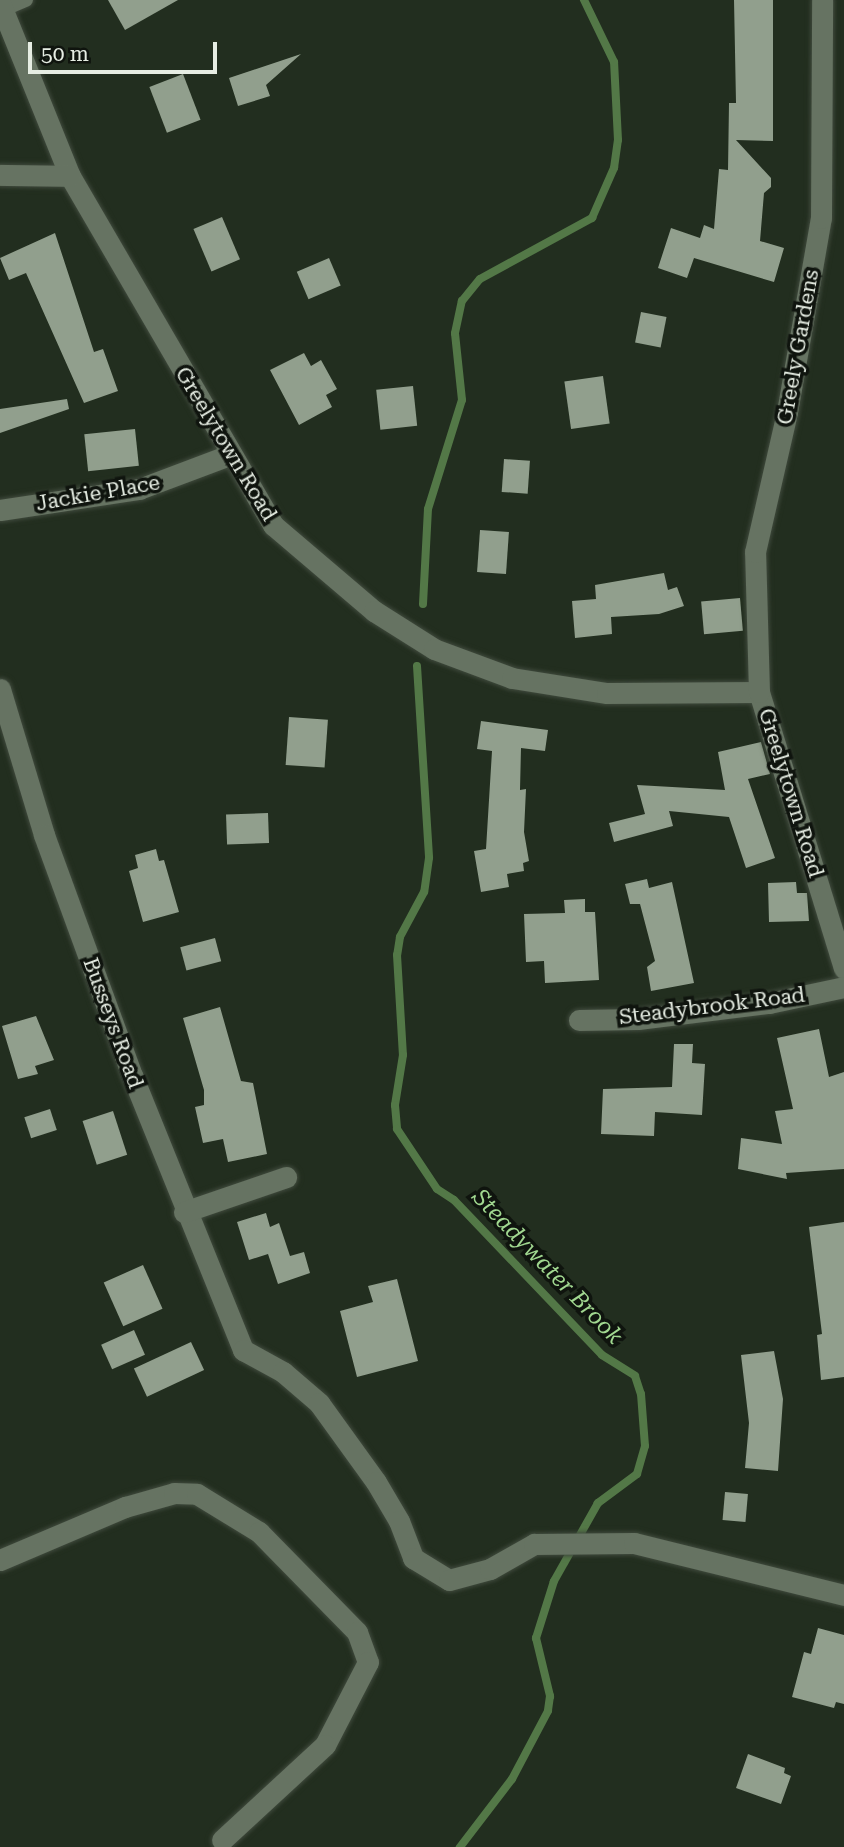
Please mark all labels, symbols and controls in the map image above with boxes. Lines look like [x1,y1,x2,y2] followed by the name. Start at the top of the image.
[32,28,220,72] scale bar
[41,42,89,66] text: 50 m
[772,268,824,426] street label: Greely Gardens
[170,362,282,526] street label: Greelytown Road
[34,470,162,516] street label: Jackie Place
[753,706,829,880] street label: Greelytown Road
[78,954,148,1092] street label: Busseys Road
[618,982,806,1030] street label: Steadybrook Road
[466,1184,628,1350] water label: Steadywater Brook

